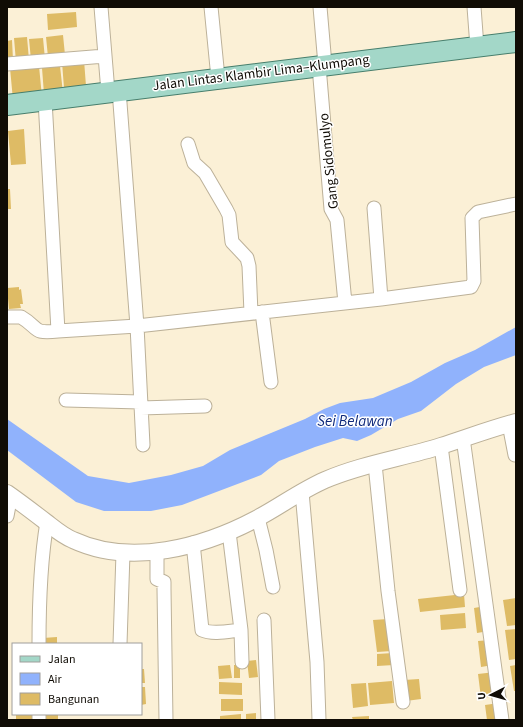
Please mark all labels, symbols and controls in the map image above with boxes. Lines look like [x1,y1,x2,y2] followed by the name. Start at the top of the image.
[152,50,370,96] street label: Jalan Lintas Klambir Lima–Klumpang
[314,112,344,210] street label: Gang Sidomulyo
[317,411,393,432] water label: Sei Belawan
[12,643,142,715] legend
[48,651,75,668] text: Jalan
[48,671,62,688] text: Air
[471,675,511,715] north arrow
[48,691,99,708] text: Bangunan
[474,692,489,700] text: U

